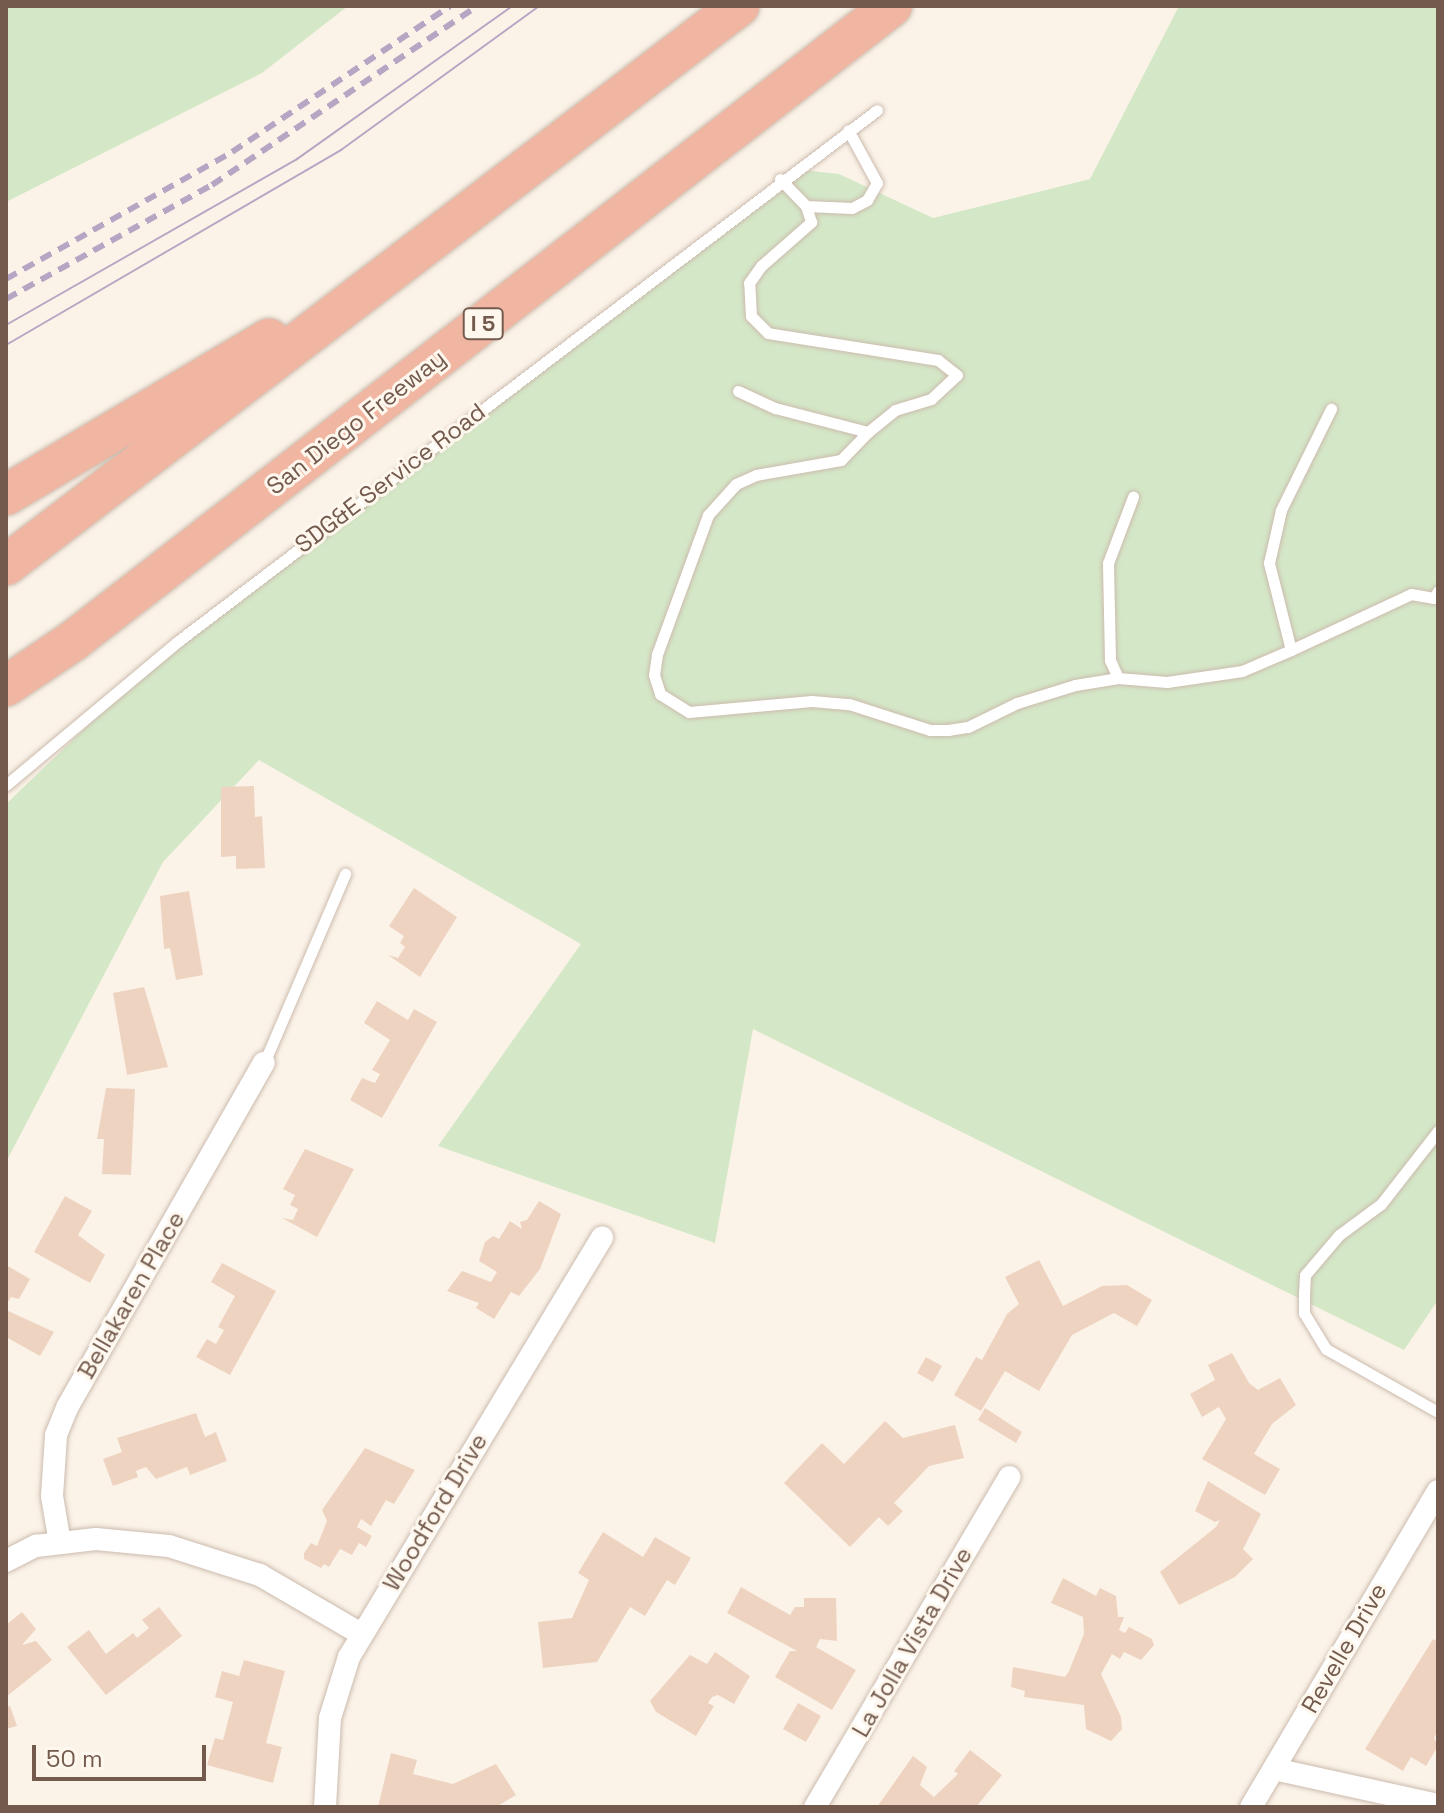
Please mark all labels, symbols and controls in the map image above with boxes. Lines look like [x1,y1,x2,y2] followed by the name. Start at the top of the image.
[461,306,505,342] road number: I 5
[261,343,451,501] street label: San Diego Freeway
[289,397,491,559] street label: SDG&E Service Road
[72,1206,190,1384] street label: Bellakaren Place
[377,1428,493,1596] street label: Woodford Drive
[846,1542,978,1742] street label: La Jolla Vista Drive
[1295,1578,1393,1718] street label: Revelle Drive
[36,1729,210,1779] scale bar
[46,1743,103,1774] text: 50 m

